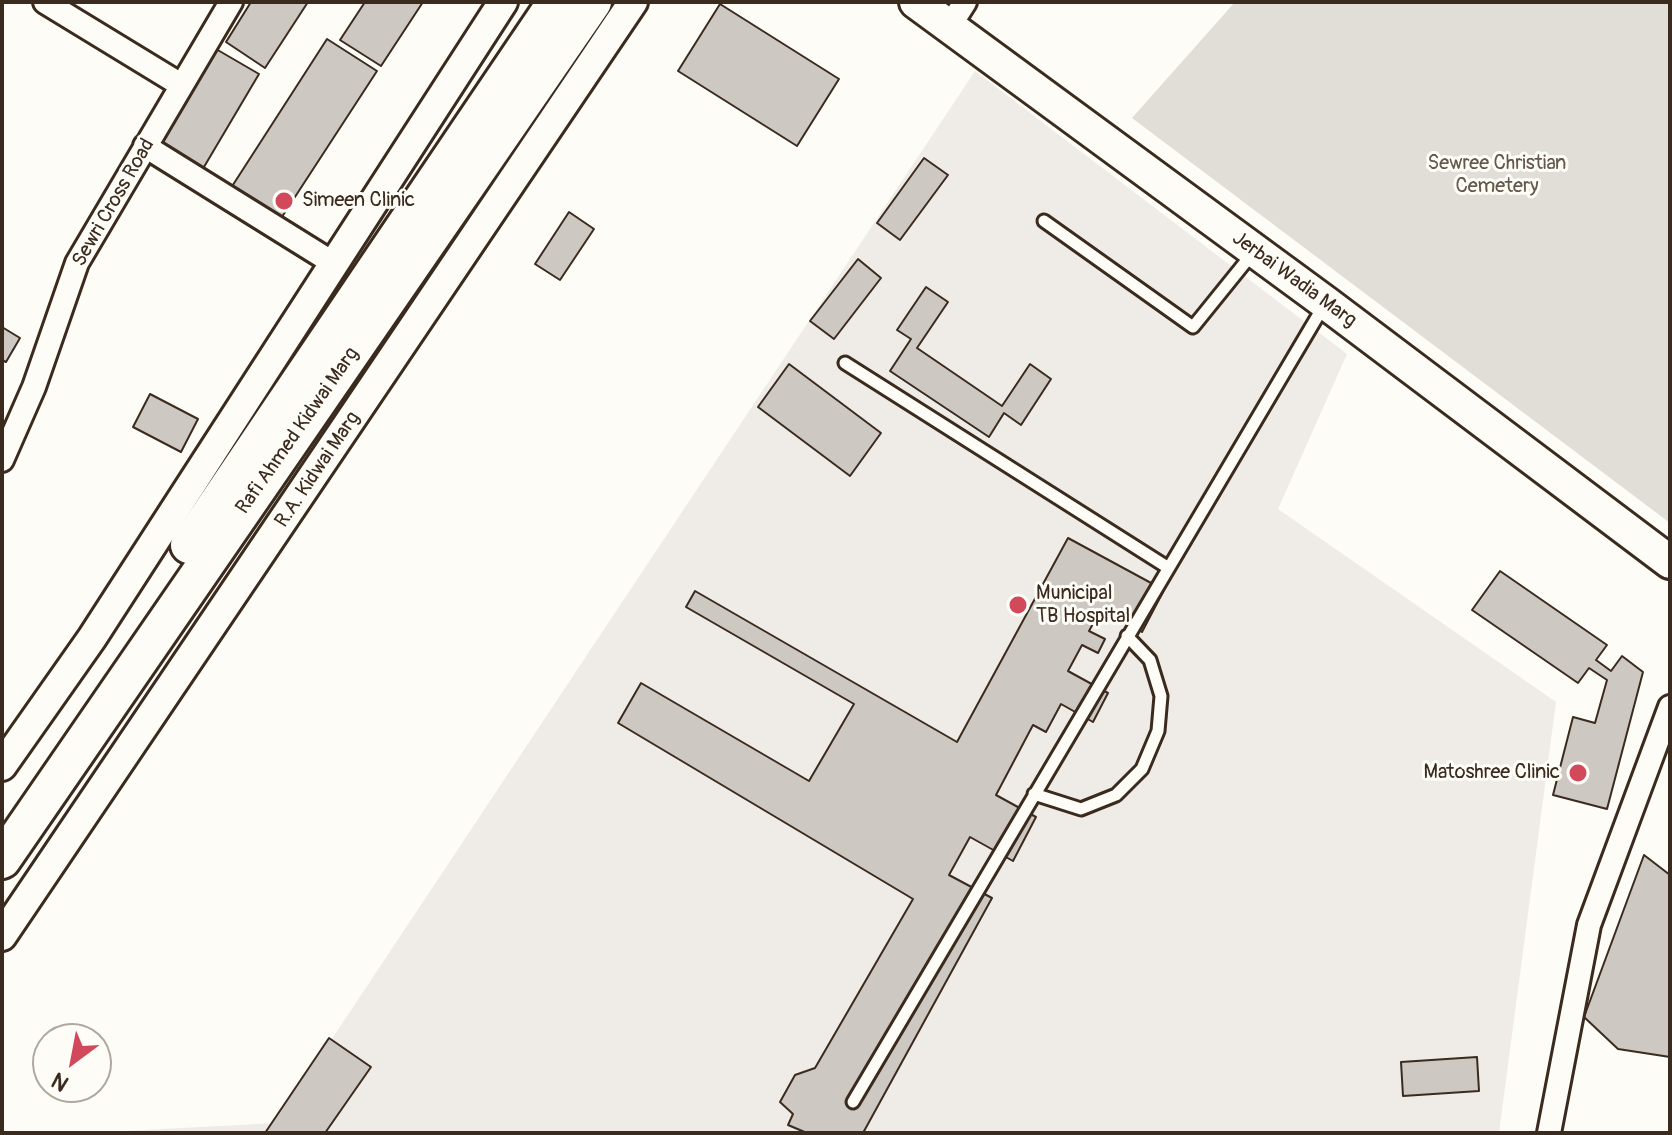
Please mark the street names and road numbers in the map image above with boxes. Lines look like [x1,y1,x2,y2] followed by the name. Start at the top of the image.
[68,135,160,271] street label: Sewri Cross Road
[1227,227,1361,333] street label: Jerbai Wadia Marg
[231,343,365,519] street label: Rafi Ahmed Kidwai Marg
[270,407,366,533] street label: R.A. Kidwai Marg

